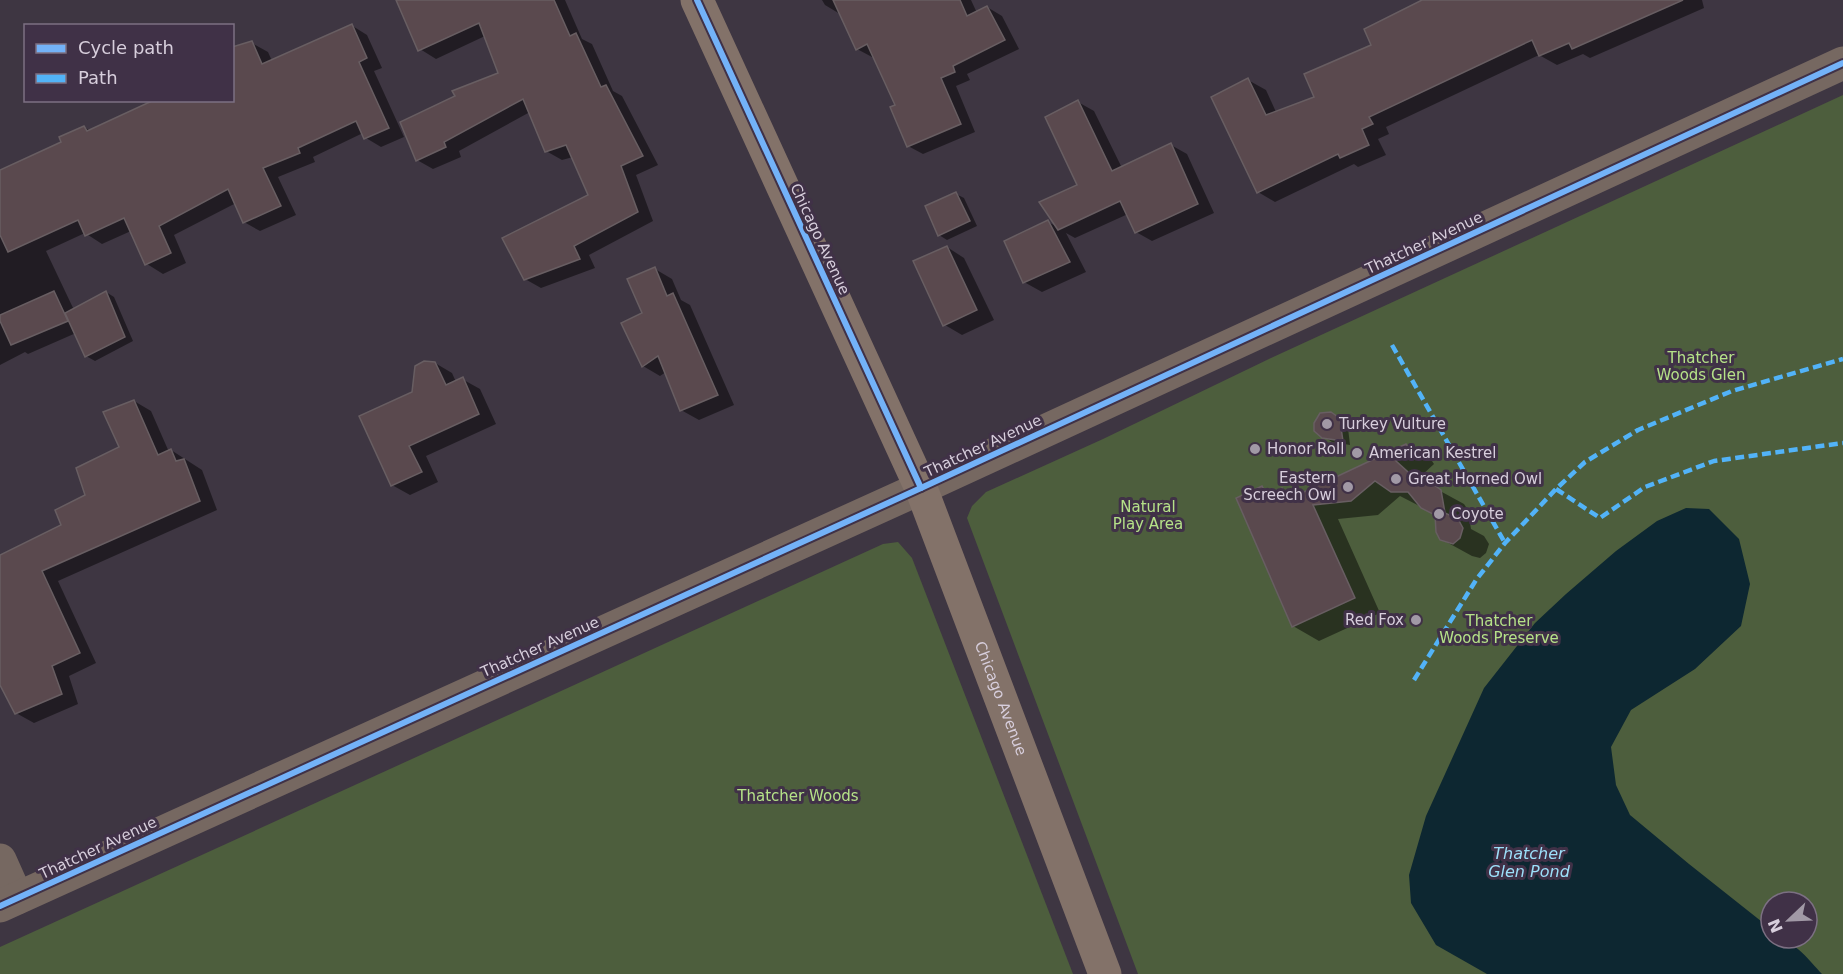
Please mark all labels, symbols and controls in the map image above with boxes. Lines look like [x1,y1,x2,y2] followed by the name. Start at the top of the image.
[24,24,234,102] legend
[78,37,174,58] text: Cycle path
[78,67,118,88] text: Path
[786,180,854,298] street label: Chicago Avenue
[1362,208,1486,278] street label: Thatcher Avenue
[1657,349,1745,384] park label: Thatcher Woods Glen
[921,411,1045,481] street label: Thatcher Avenue
[1338,415,1446,433] place label: Turkey Vulture
[1320,417,1334,431] marker: Turkey Vulture
[1267,440,1344,458] place label: Honor Roll
[1248,442,1262,456] marker: Honor Roll
[1369,444,1496,462] place label: American Kestrel
[1350,446,1364,460] marker: American Kestrel
[1243,469,1336,504] place label: Eastern Screech Owl
[1408,470,1542,488] place label: Great Horned Owl
[1389,472,1403,486] marker: Great Horned Owl
[1341,480,1355,494] marker: Eastern Screech Owl
[1113,498,1183,533] park label: Natural Play Area
[1451,505,1504,523] place label: Coyote
[1432,507,1446,521] marker: Coyote
[1345,611,1404,629] place label: Red Fox
[1439,612,1559,647] park label: Thatcher Woods Preserve
[477,613,602,682] street label: Thatcher Avenue
[1409,613,1423,627] marker: Red Fox
[971,639,1031,758] street label: Chicago Avenue
[736,787,859,805] park label: Thatcher Woods
[36,813,160,883] street label: Thatcher Avenue
[1488,844,1571,881] water label: Thatcher Glen Pond
[1759,890,1819,950] north arrow
[1764,916,1787,936] text: N

